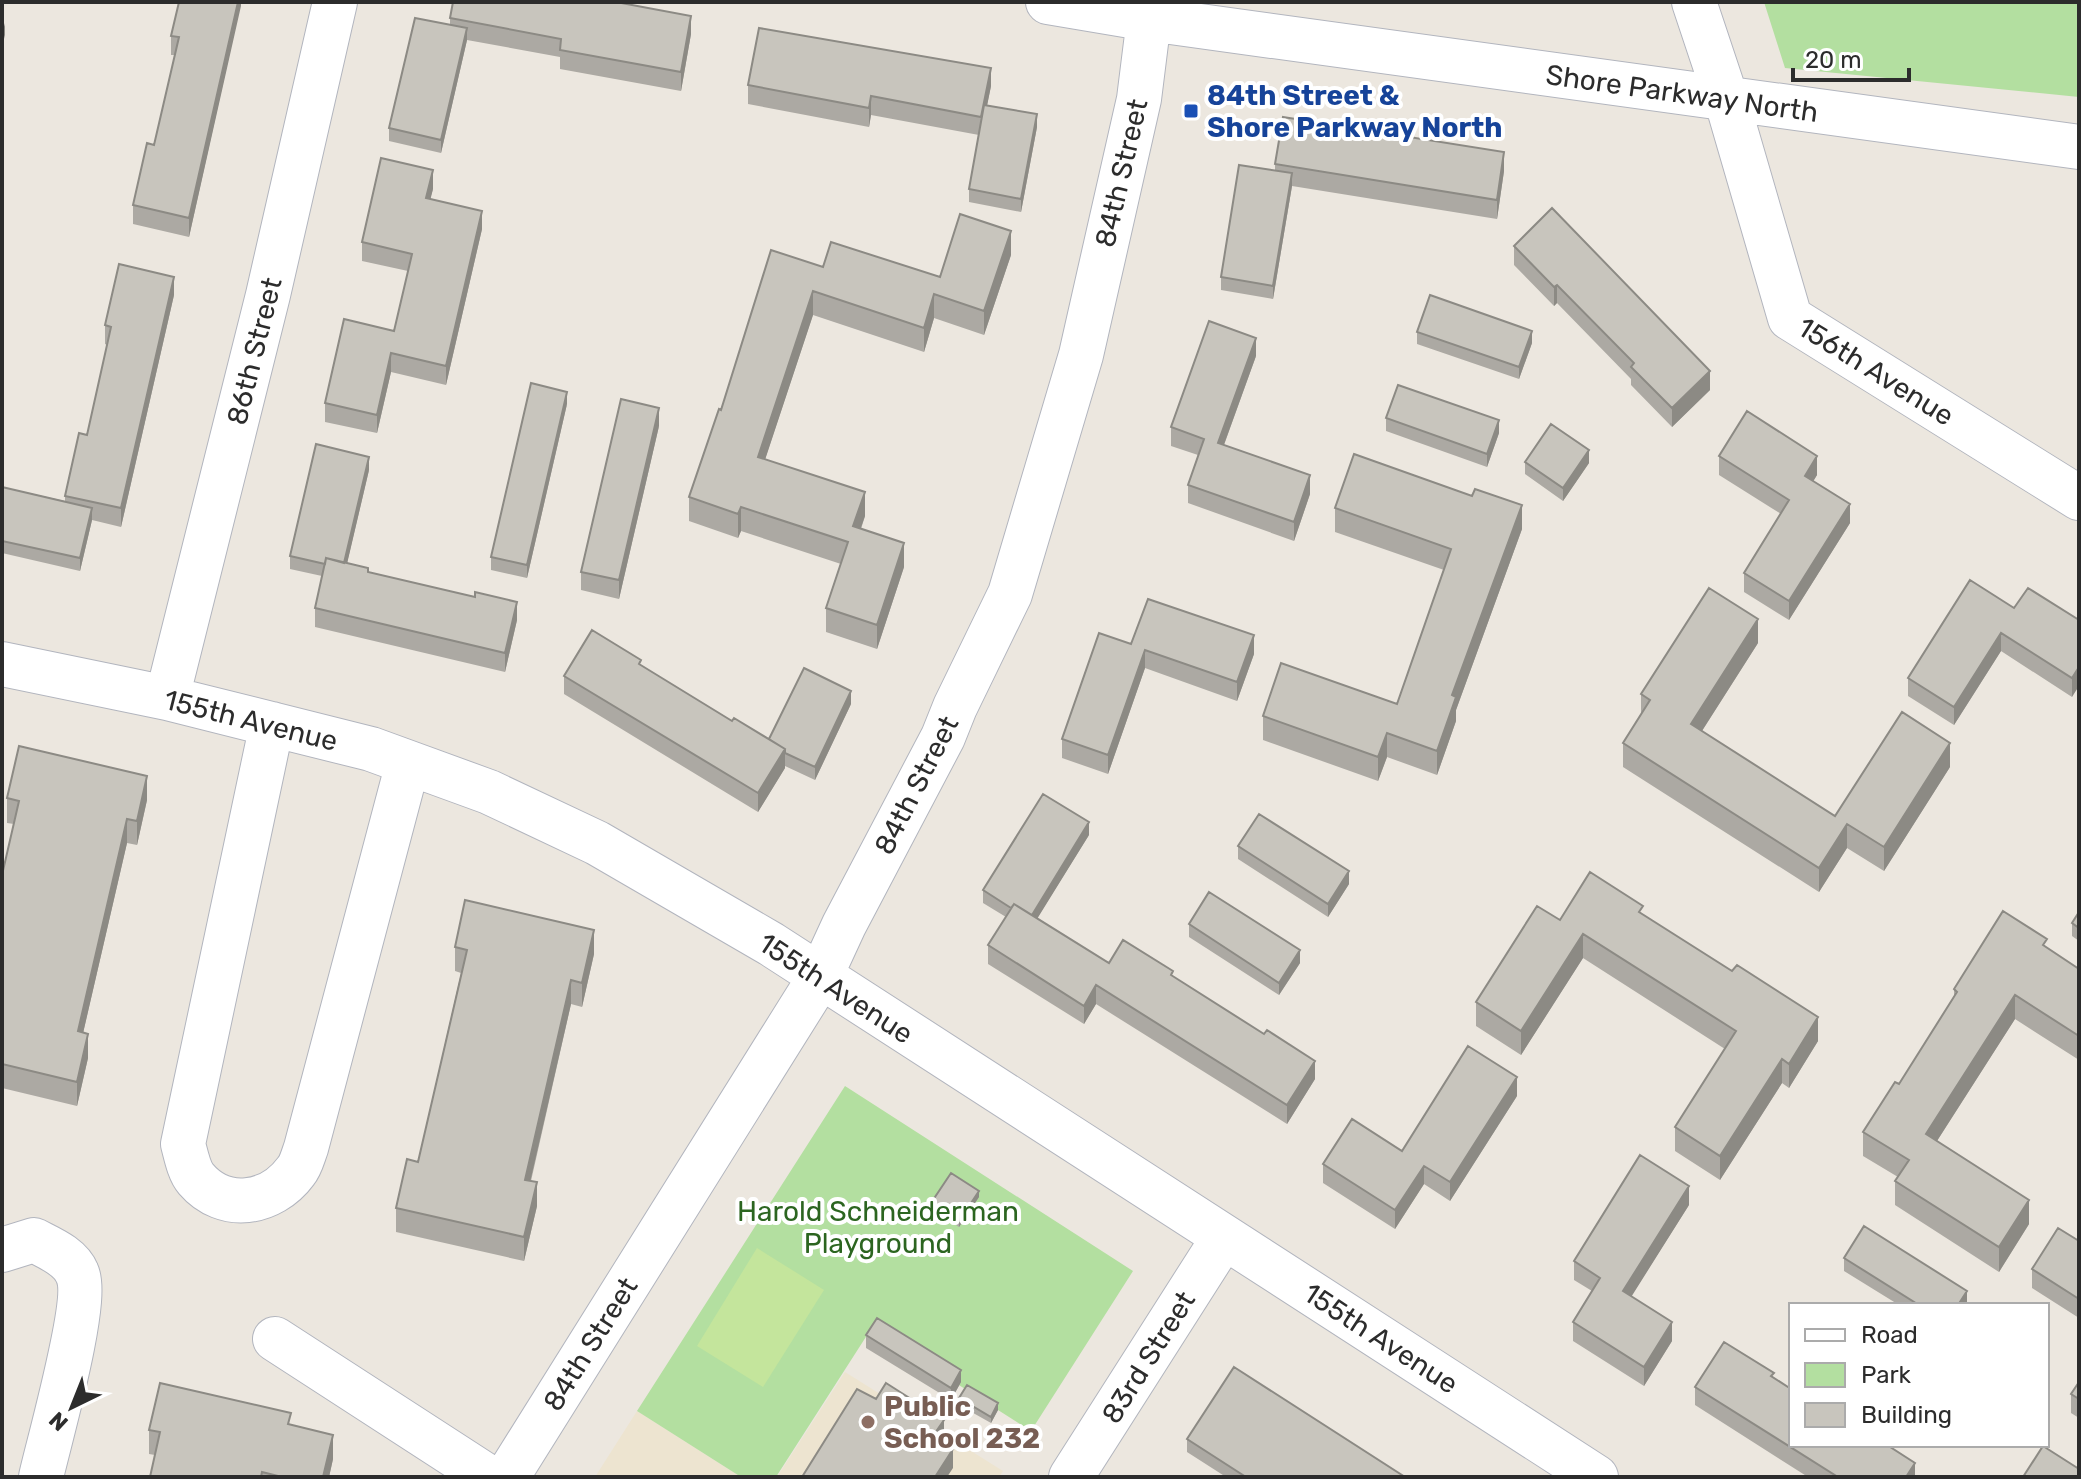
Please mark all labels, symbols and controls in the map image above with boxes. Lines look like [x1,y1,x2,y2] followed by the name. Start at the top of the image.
[1793,32,1909,82] scale bar
[1805,46,1862,74] text: 20 m
[1544,58,1820,129] street label: Shore Parkway North
[1207,79,1503,144] place label: 84th Street & Shore Parkway North
[1088,96,1155,250] street label: 84th Street
[1182,102,1200,120] marker: 84th Street & Shore Parkway North
[220,274,289,428] street label: 86th Street
[1792,310,1960,433] street label: 156th Avenue
[161,683,341,758] street label: 155th Avenue
[867,710,965,860] street label: 84th Street
[752,926,919,1051] street label: 155th Avenue
[737,1195,1019,1260] park label: Harold Schneiderman Playground
[536,1271,644,1417] street label: 84th Street
[1297,1276,1464,1401] street label: 155th Avenue
[1095,1285,1202,1429] street label: 83rd Street
[1789,1303,2049,1447] legend
[1861,1321,1918,1349] text: Road
[1861,1361,1912,1389] text: Park
[32,1367,112,1447] north arrow
[884,1390,1040,1455] place label: Public School 232
[1861,1401,1952,1429] text: Building
[44,1406,74,1437] text: N
[859,1413,877,1431] marker: Public School 232

